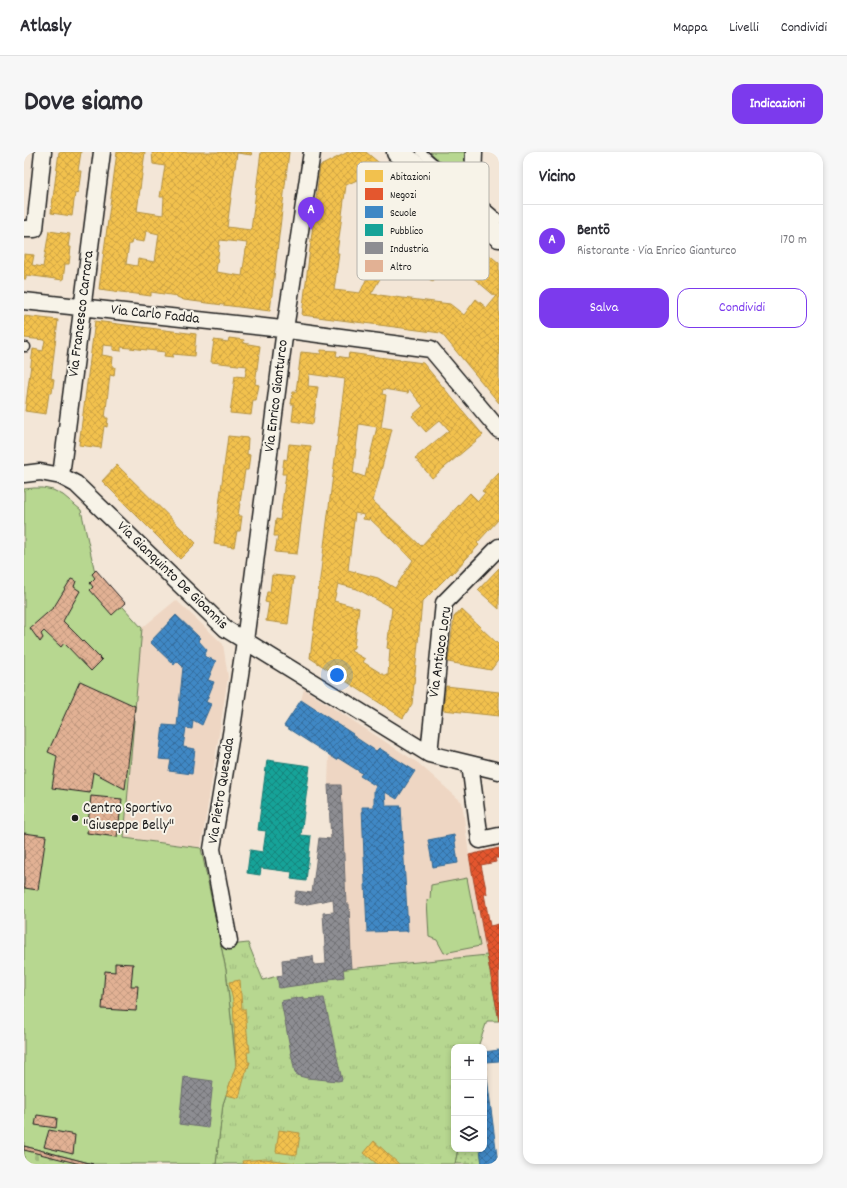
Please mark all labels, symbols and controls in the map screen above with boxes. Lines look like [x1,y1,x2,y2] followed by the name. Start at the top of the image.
[20,14,71,41] text: Atlasly
[673,18,707,38] text: Mappa
[729,18,759,38] text: Livelli
[781,18,827,38] text: Condividi
[24,84,143,124] text: Dove siamo
[732,84,823,124] button: Indicazioni
[357,162,489,280] legend
[539,166,576,190] text: Vicino
[390,170,430,186] text: Abitazioni
[390,188,416,204] text: Negozi
[298,197,324,230] pin: A
[390,206,417,222] text: Scuole
[577,220,610,242] text: Bentō
[390,224,423,240] text: Pubblico
[548,231,556,250] text: A
[780,231,807,250] text: 170 m
[390,242,429,258] text: Industria
[577,242,736,261] text: Ristorante · Via Enrico Gianturco
[63,249,101,378] street label: Via Francesco Carrara
[390,260,412,276] text: Altro
[539,288,669,328] button: Salva
[677,288,807,328] button: Condividi
[110,299,201,331] street label: Via Carlo Fadda
[259,338,295,454] street label: Via Enrico Gianturco
[111,517,233,635] street label: Via Gianquinto De Gioannis
[424,605,458,699] street label: Via Antioco Loru
[327,665,347,685] your location
[203,735,241,846] street label: Via Pietro Quesada
[83,798,174,837] place label: Centro Sportivo "Giuseppe Belly"
[70,813,80,823] marker: Centro Sportivo "Giuseppe Belly"
[451,1044,487,1152] map controls
[451,1044,487,1080] button: +
[451,1080,487,1116] button: −
[451,1116,487,1152] button: layers

